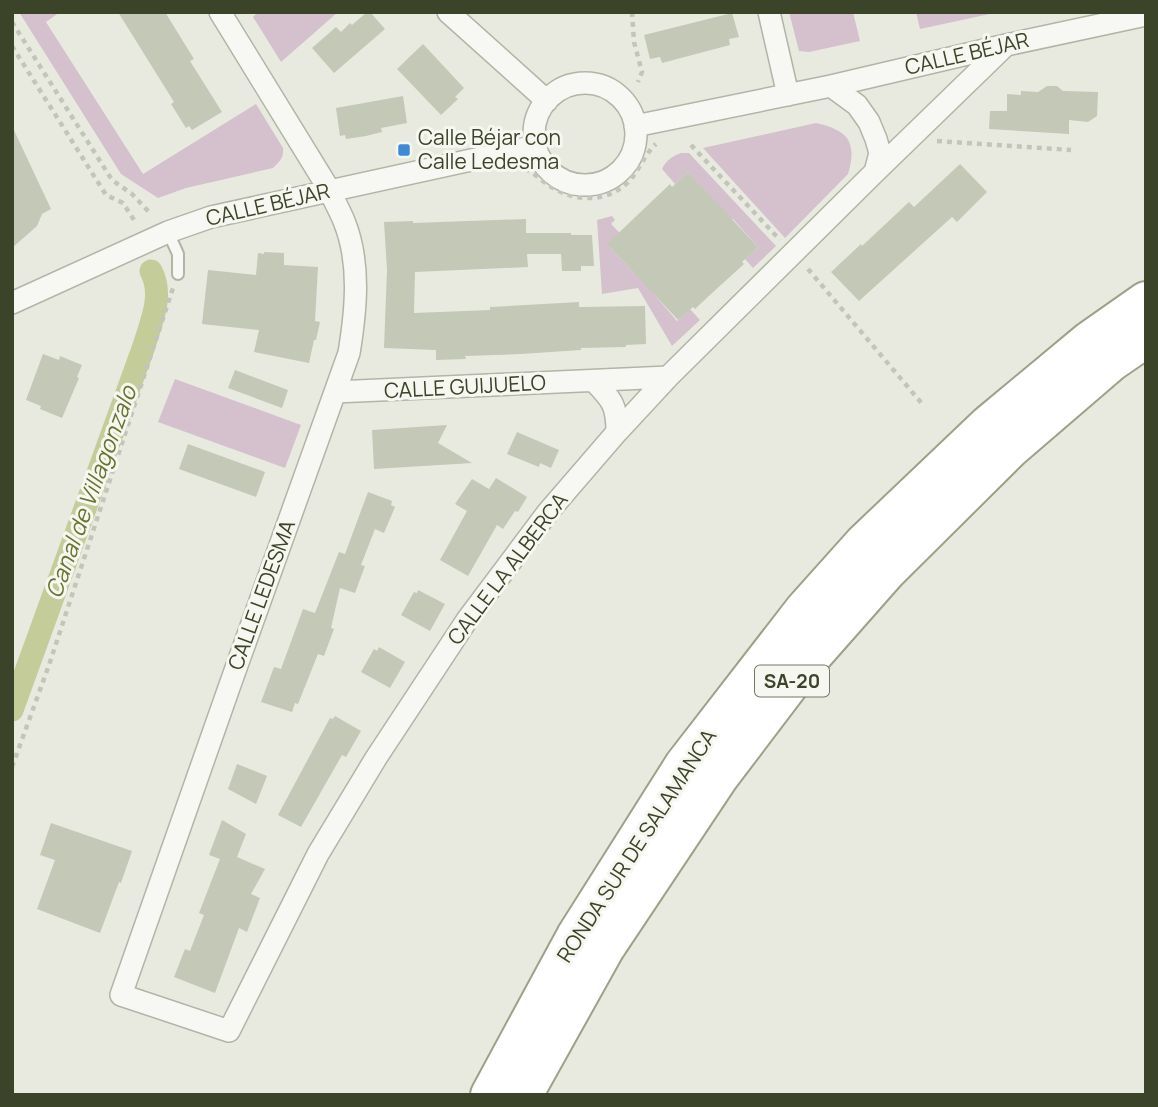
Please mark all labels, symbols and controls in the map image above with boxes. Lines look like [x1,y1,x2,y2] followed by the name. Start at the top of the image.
[902,25,1031,81] street label: CALLE BÉJAR
[418,123,561,175] place label: Calle Béjar con Calle Ledesma
[396,142,412,158] marker: Calle Béjar con Calle Ledesma
[203,176,332,232] street label: CALLE BÉJAR
[383,368,547,404] street label: CALLE GUIJUELO
[37,380,144,602] water label: Canal de Villagonzalo
[441,487,574,650] street label: CALLE LA ALBERCA
[221,516,301,674] street label: CALLE LEDESMA
[755,666,829,696] road number: SA-20
[550,723,722,968] street label: RONDA SUR DE SALAMANCA

